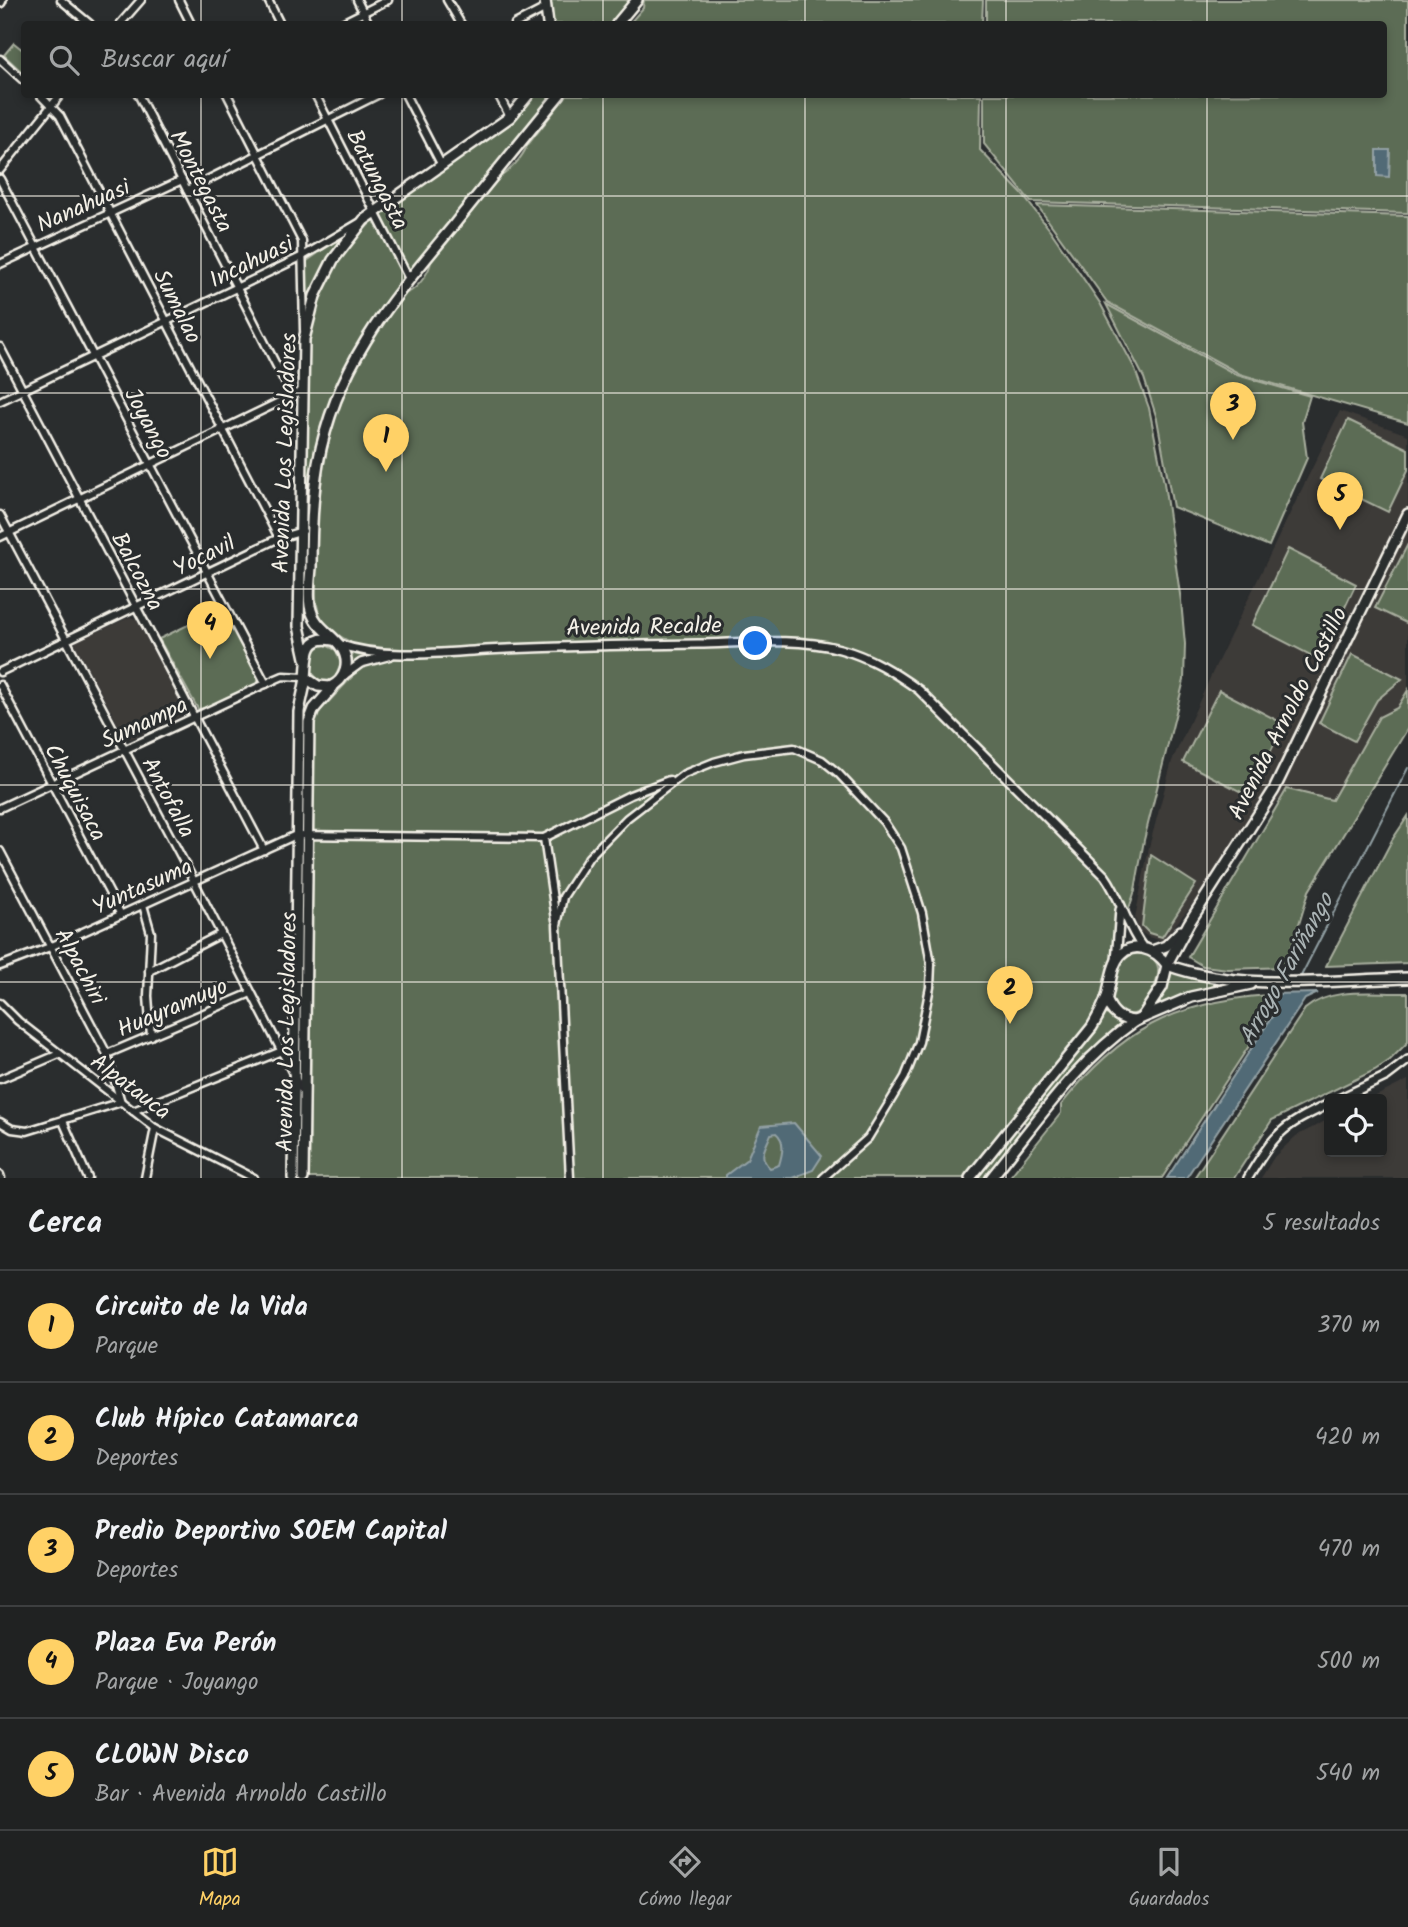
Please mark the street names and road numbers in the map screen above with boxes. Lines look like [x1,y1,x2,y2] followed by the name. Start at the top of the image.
[335,123,417,237] street label: Batungasta
[159,124,242,240] street label: Montegasta
[31,170,138,243] street label: Nanahuasi
[204,226,302,299] street label: Incahuasi
[142,263,210,350] street label: Sumalao
[264,332,308,574] street label: Avenida Los Legisladores
[113,382,181,466] street label: Joyango
[100,526,172,618] street label: Balcozna
[168,526,243,587] street label: Yocavil
[1219,601,1358,827] street label: Avenida Arnoldo Castillo
[566,609,722,647] street label: Avenida Recalde
[95,688,194,760] street label: Sumampa
[33,738,115,848] street label: Chuquisaca
[131,751,204,845] street label: Antofalla
[87,850,199,926] street label: Yuntasuma
[268,911,308,1153] street label: Avenida Los Legisladores
[44,922,115,1013] street label: Alpachiri
[112,969,234,1048] street label: Huayramuyo
[82,1045,178,1130] street label: Alpatauca

